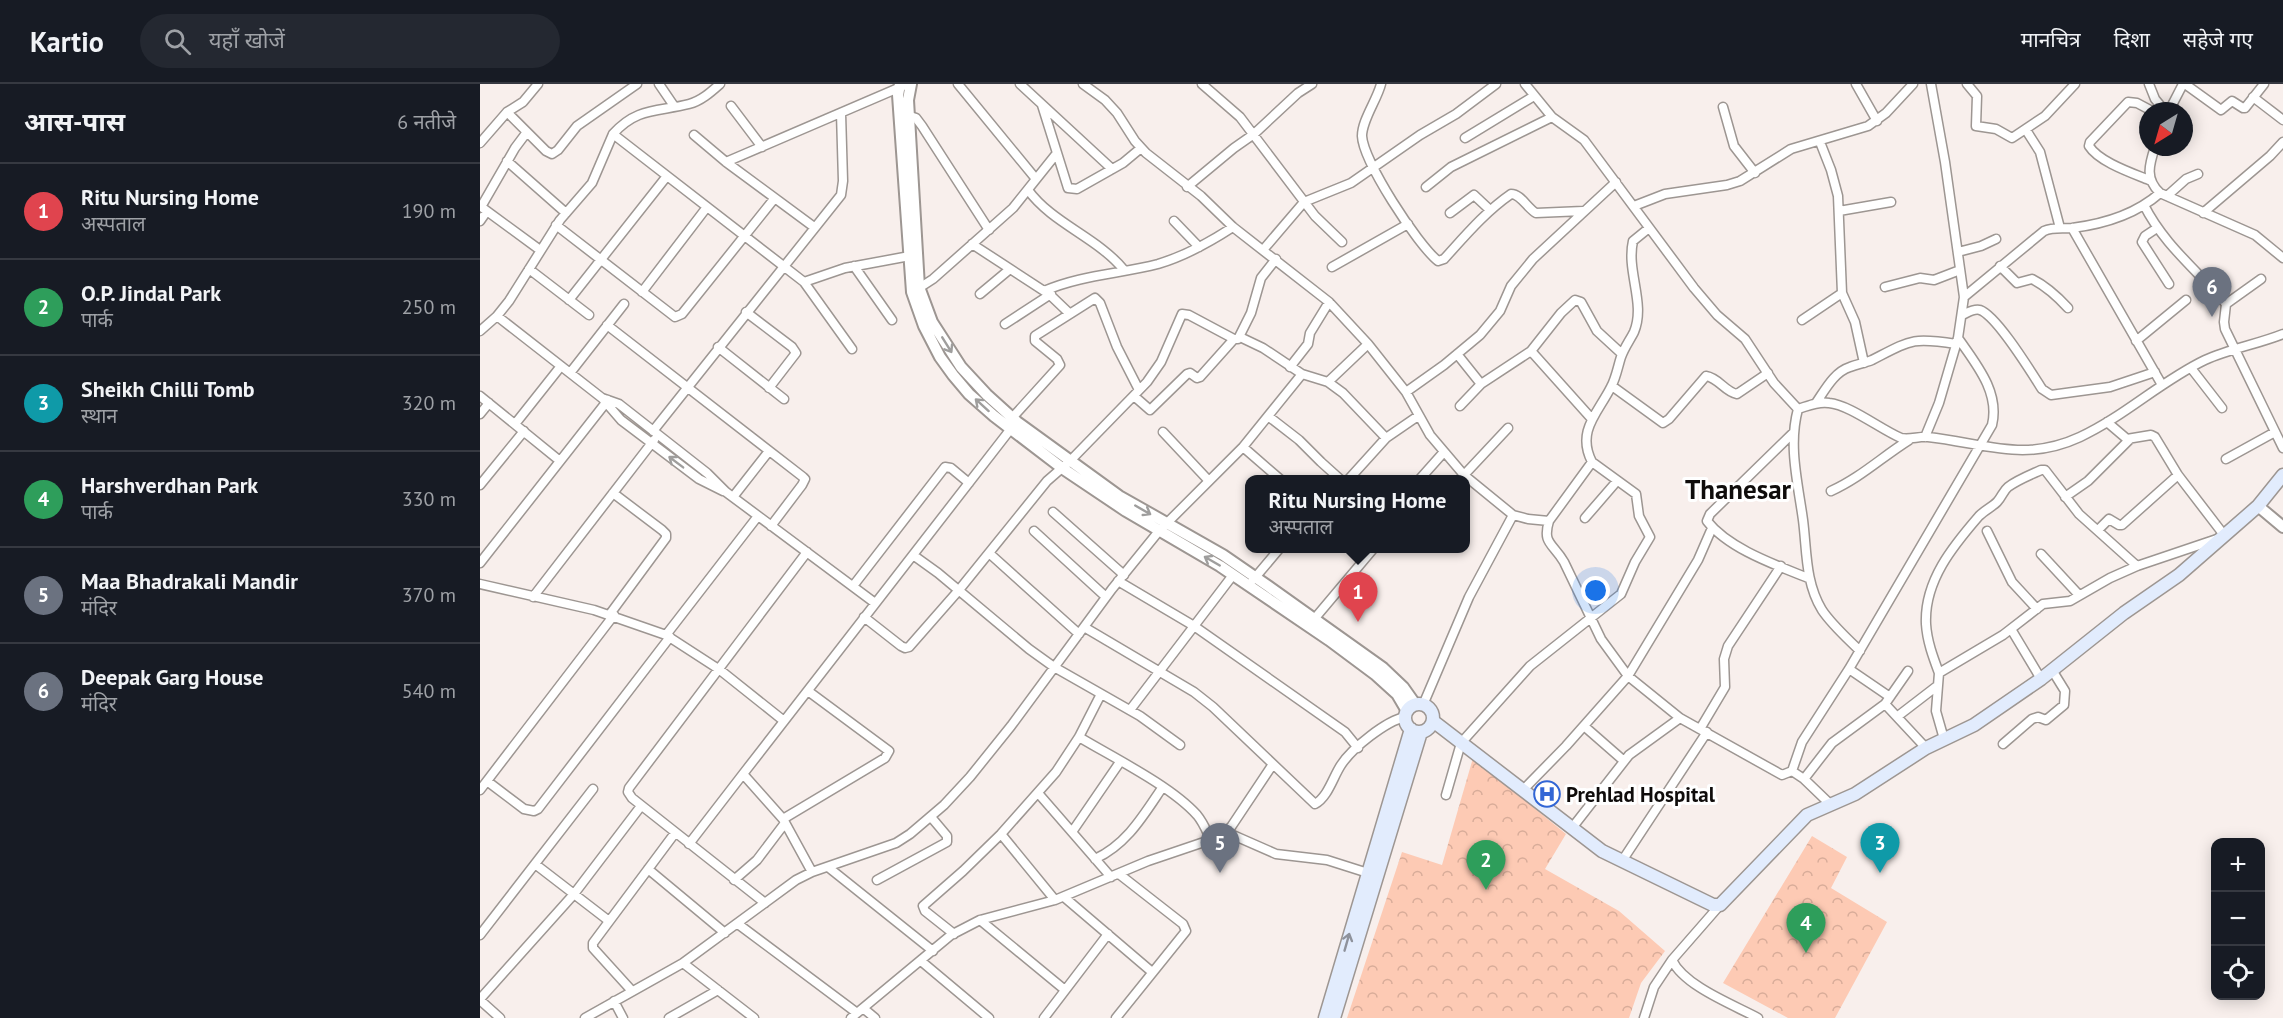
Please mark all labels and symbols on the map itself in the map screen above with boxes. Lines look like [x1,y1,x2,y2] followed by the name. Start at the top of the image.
[2139,102,2193,156] north arrow
[2192,268,2232,317] pin: 6
[940,337,953,354] one-way arrow
[974,398,989,412] one-way arrow
[669,456,685,468] one-way arrow
[1685,472,1792,506] district label: Thanesar
[1134,504,1151,516] one-way arrow
[1204,555,1221,567] one-way arrow
[1338,572,1378,622] pin: 1
[1581,576,1610,605] your location
[1532,779,1562,809] hospital icon: Prehlad Hospital
[1566,781,1716,808] place label: Prehlad Hospital
[1200,824,1240,873] pin: 5
[1860,824,1900,873] pin: 3
[1466,840,1506,890] pin: 2
[1786,904,1826,953] pin: 4
[1342,933,1353,952] one-way arrow

